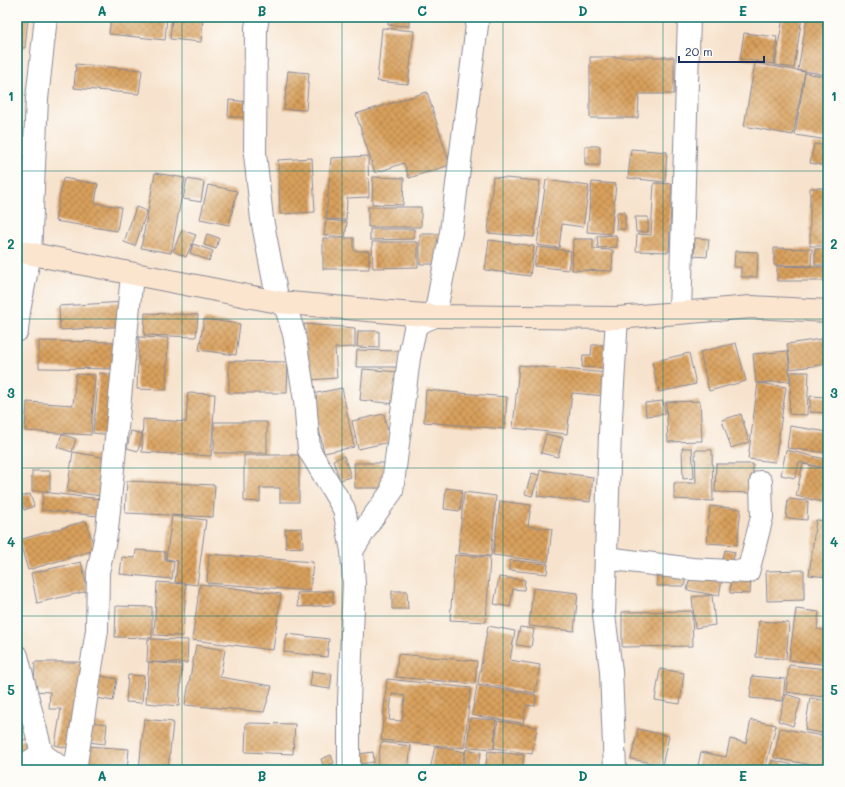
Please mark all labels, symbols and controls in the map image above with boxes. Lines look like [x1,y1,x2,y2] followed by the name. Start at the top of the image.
[97,2,107,19] text: A
[258,2,267,19] text: B
[417,2,427,19] text: C
[578,2,588,19] text: D
[739,2,747,19] text: E
[679,38,764,64] scale bar
[685,43,713,59] text: 20 m
[8,87,14,104] text: 1
[831,87,837,104] text: 1
[7,235,15,252] text: 2
[830,235,838,252] text: 2
[7,384,15,401] text: 3
[830,384,838,401] text: 3
[7,533,15,550] text: 4
[830,533,838,550] text: 4
[7,681,15,698] text: 5
[830,681,838,698] text: 5
[97,767,107,784] text: A
[258,767,267,784] text: B
[417,767,427,784] text: C
[578,767,588,784] text: D
[739,767,747,784] text: E

